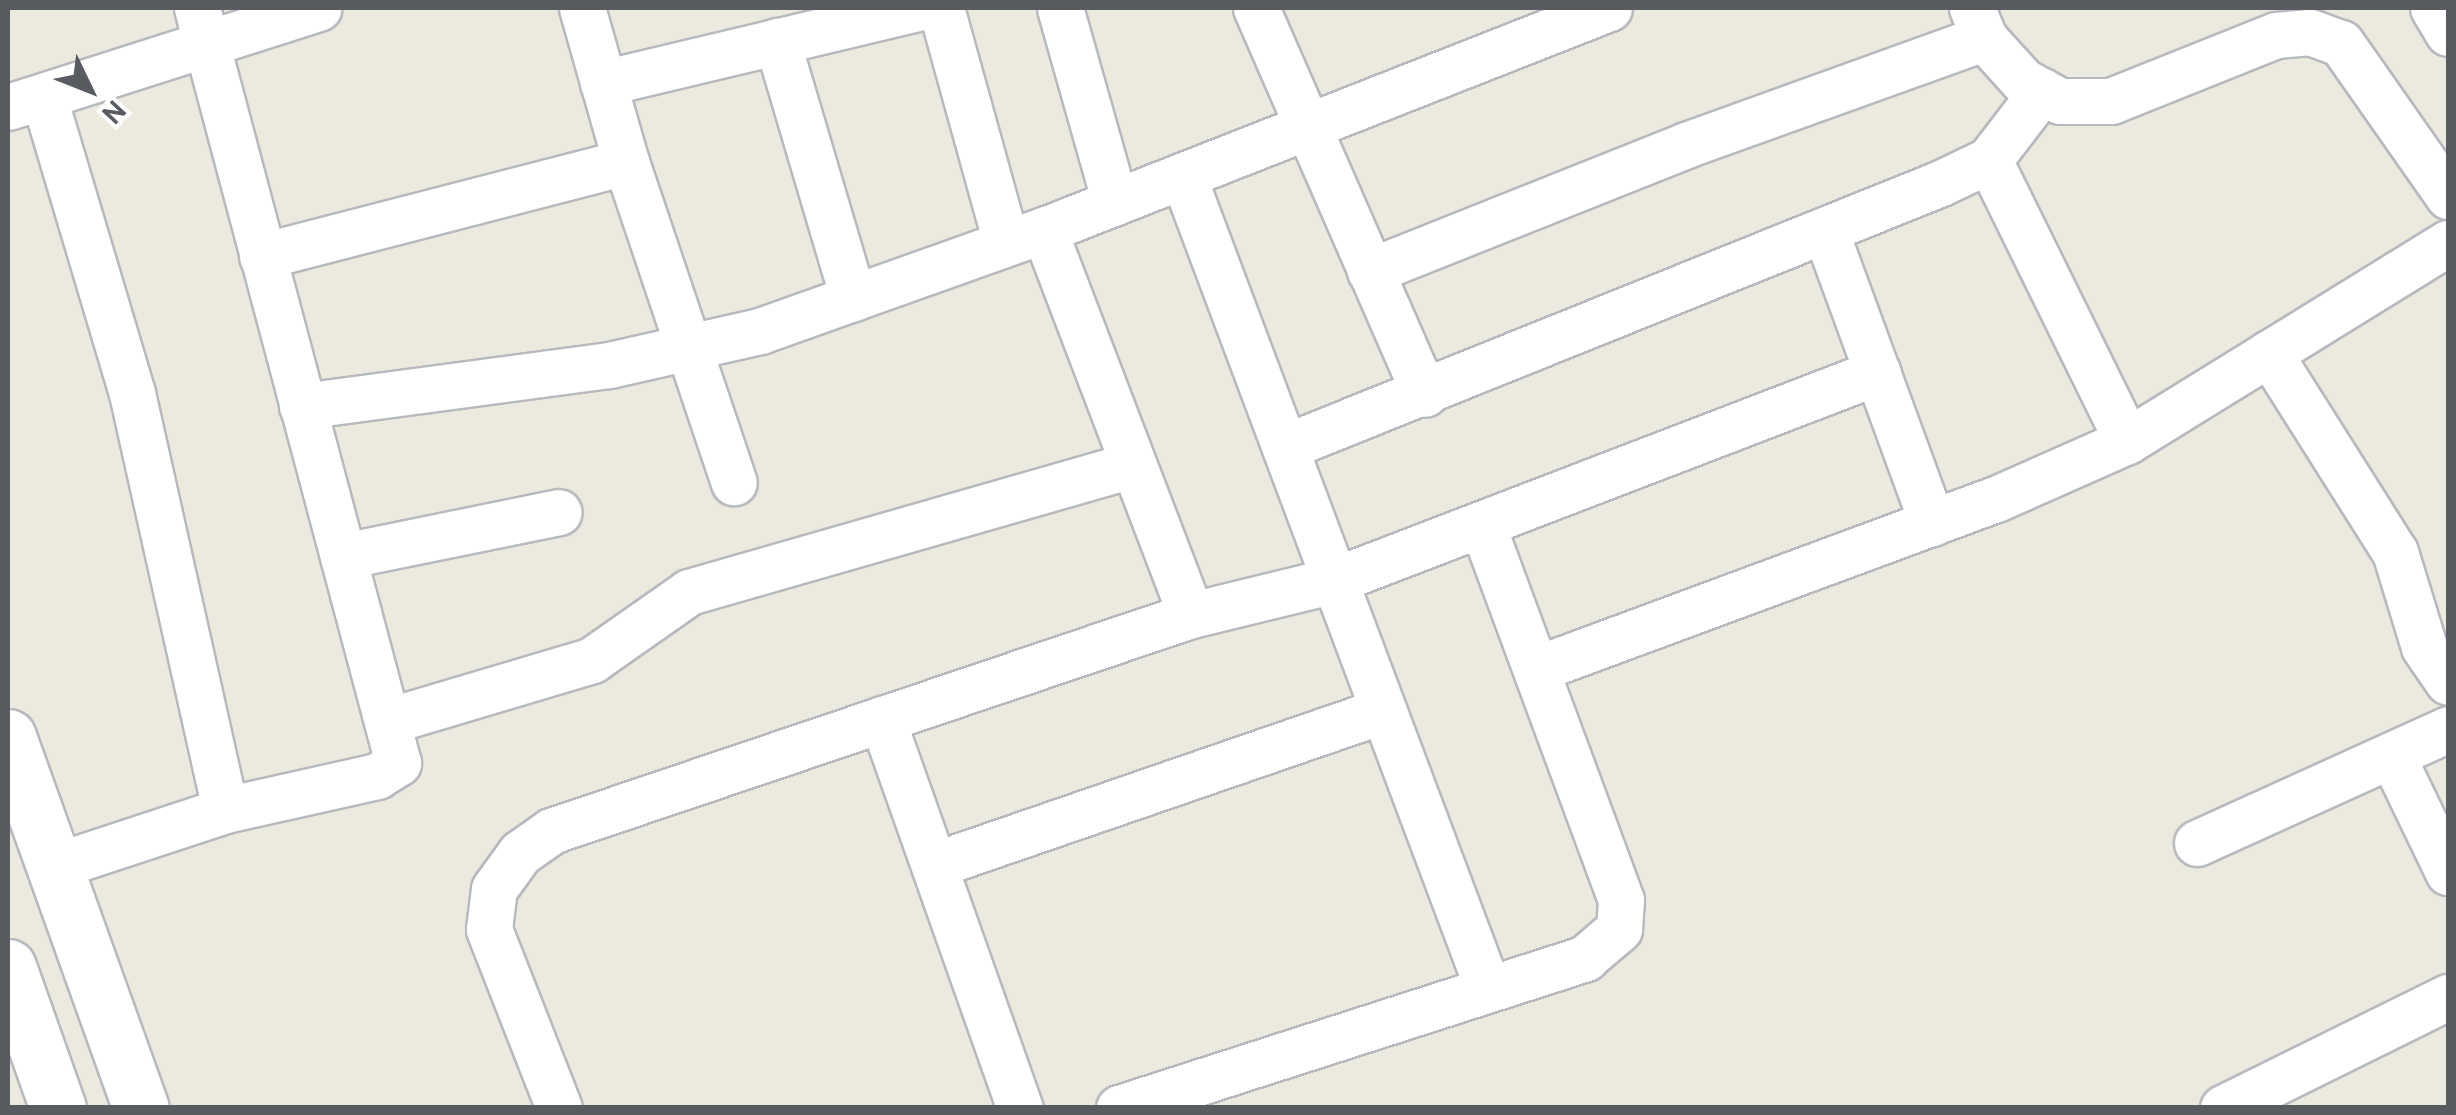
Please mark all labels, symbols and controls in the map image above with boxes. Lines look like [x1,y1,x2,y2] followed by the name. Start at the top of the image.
[40,40,140,140] north arrow
[92,91,132,130] text: N

